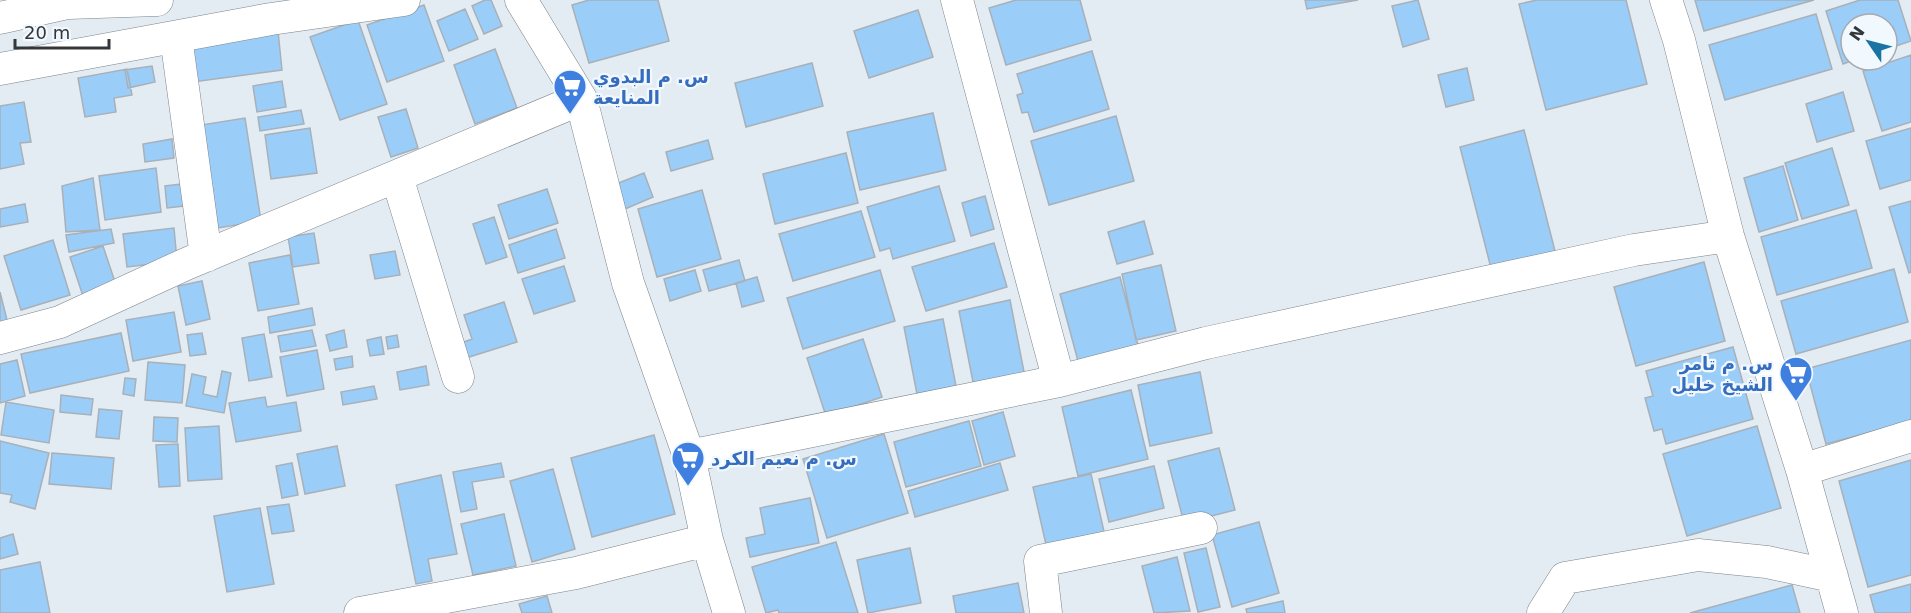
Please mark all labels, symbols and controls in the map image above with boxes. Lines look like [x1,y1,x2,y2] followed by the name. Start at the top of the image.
[15,12,110,50] scale bar
[1839,12,1899,72] north arrow
[24,22,70,43] text: 20 m
[1846,23,1869,45] text: N
[593,66,709,108] place label: س. م البدوي المنايعة
[552,68,588,115] supermarket icon: س. م البدوي المنايعة
[1671,353,1773,396] place label: س. م تامر الشيخ خليل
[1778,355,1814,402] supermarket icon: س. م تامر الشيخ خليل
[670,440,706,487] supermarket icon: س. م نعيم الكرد
[711,448,857,470] place label: س. م نعيم الكرد

